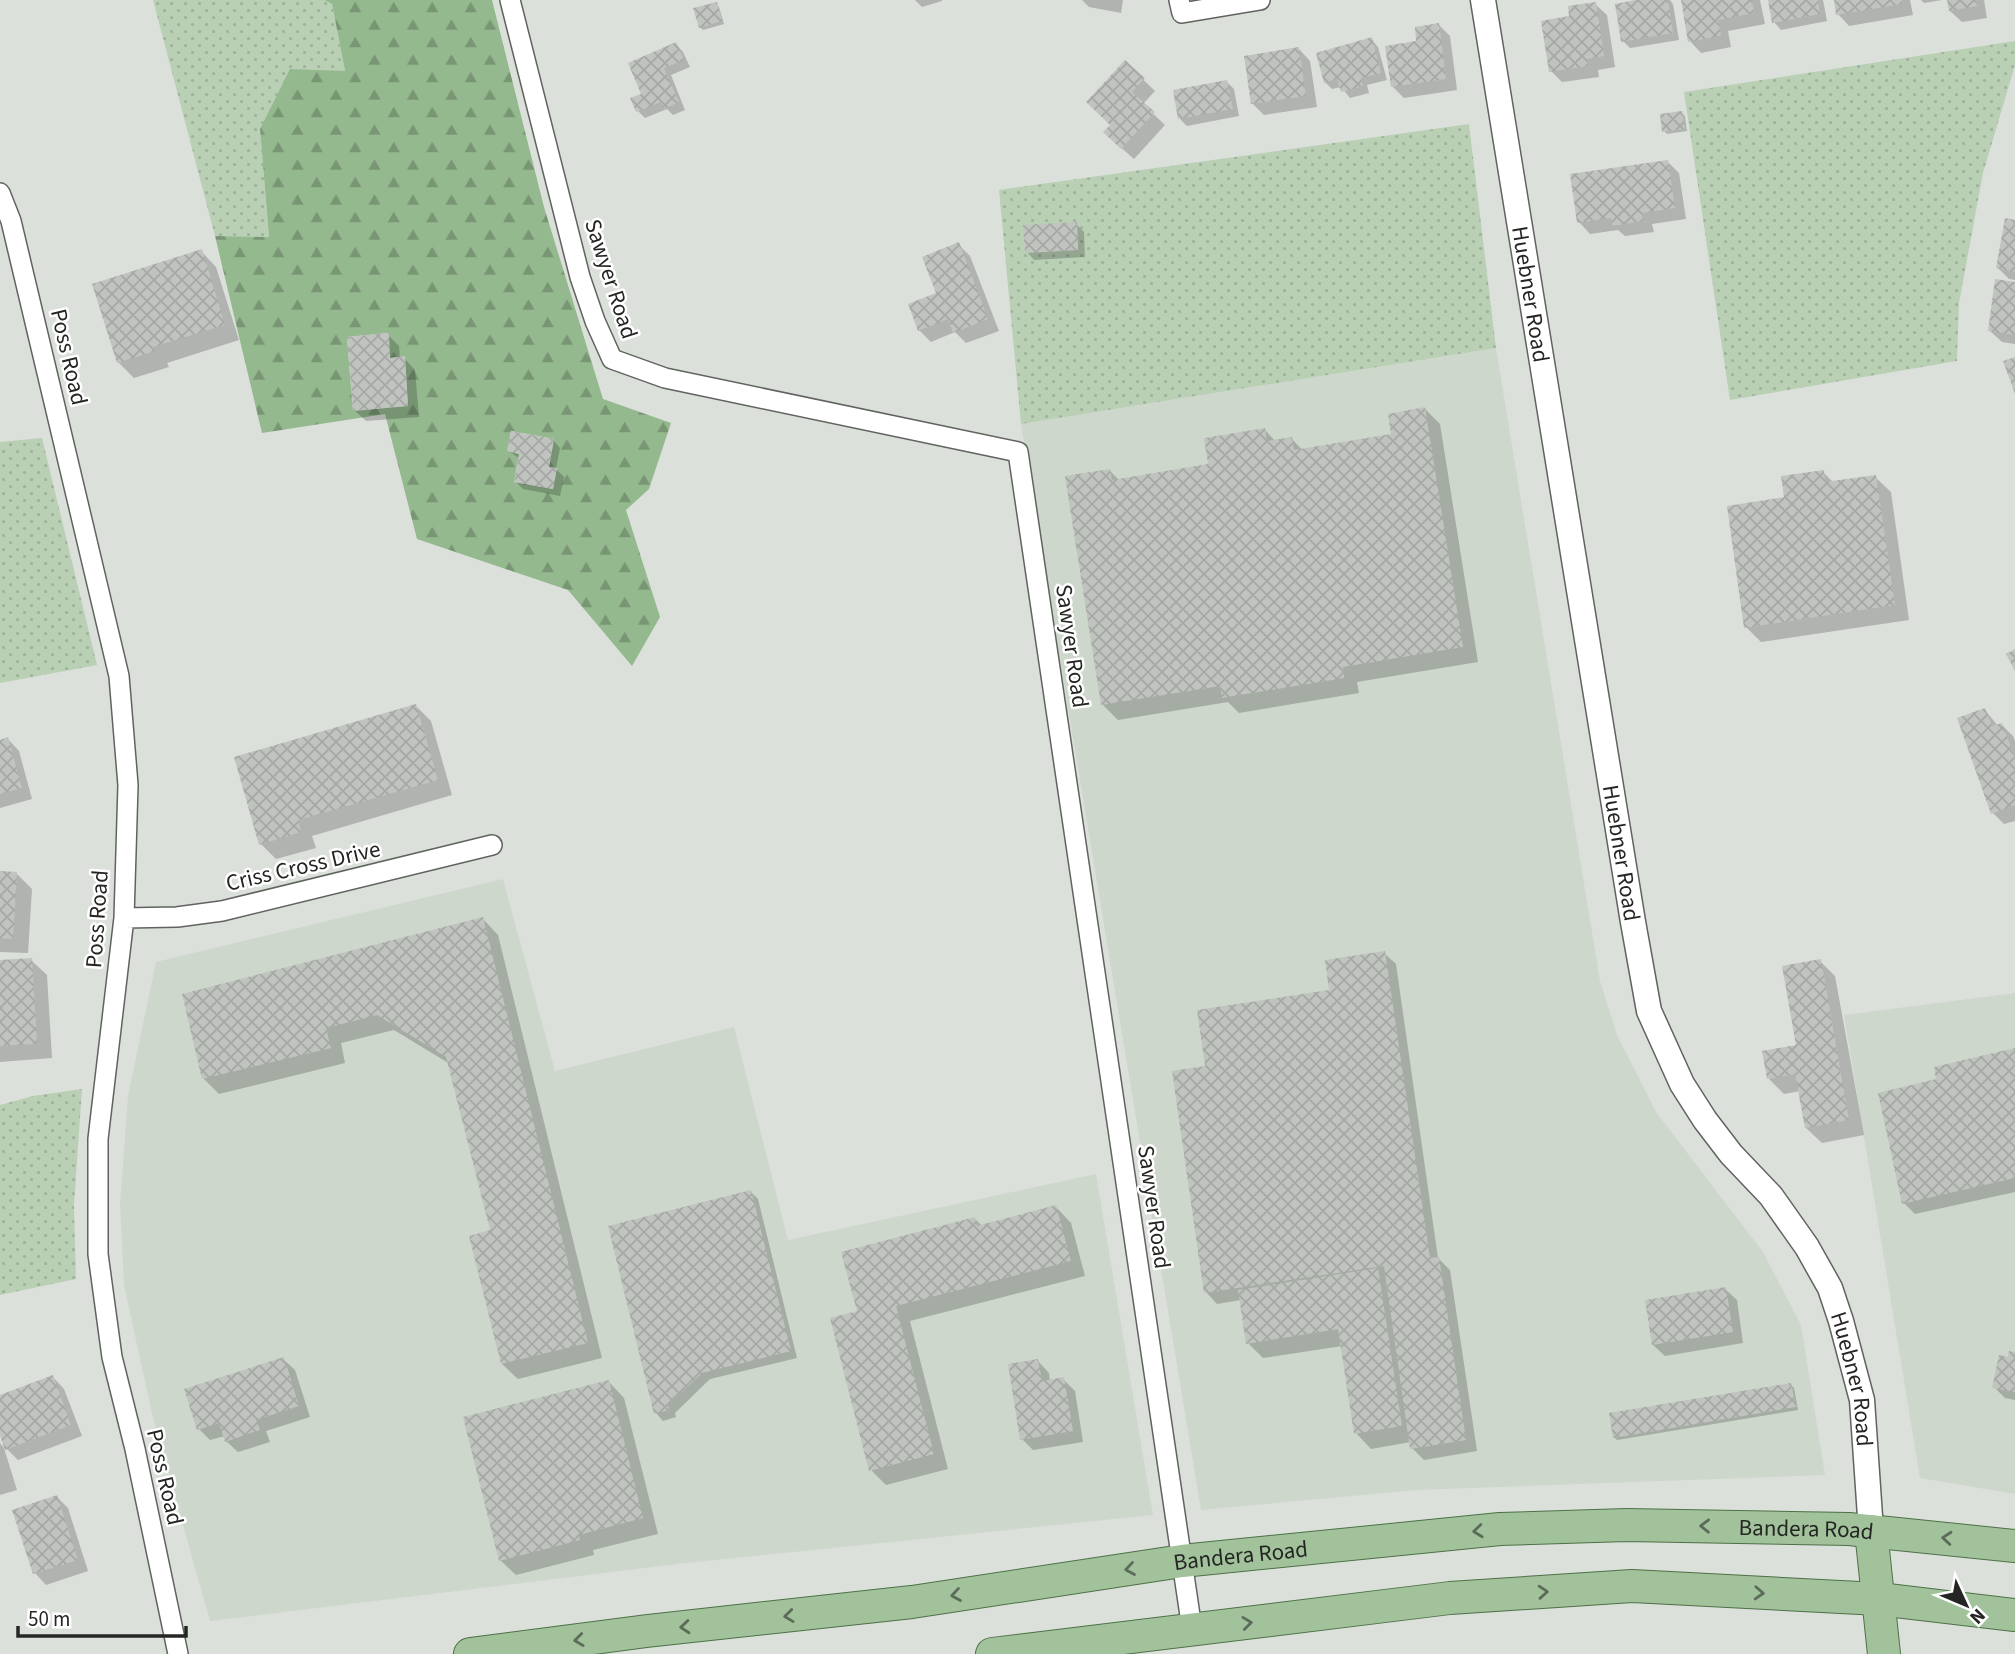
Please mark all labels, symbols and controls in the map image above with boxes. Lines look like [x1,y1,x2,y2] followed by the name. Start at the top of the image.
[576,215,646,343] street label: Sawyer Road
[1504,224,1558,365] street label: Huebner Road
[42,305,96,409] street label: Poss Road
[1047,582,1097,710] street label: Sawyer Road
[1594,782,1649,923] street label: Huebner Road
[222,832,384,900] street label: Criss Cross Drive
[77,869,117,969] street label: Poss Road
[1129,1143,1179,1271] street label: Sawyer Road
[1822,1307,1882,1448] street label: Huebner Road
[138,1425,192,1529] street label: Poss Road
[1738,1511,1875,1548] street label: Bandera Road
[1699,1518,1710,1534] one-way arrow
[1472,1524,1483,1539] one-way arrow
[1941,1531,1952,1546] one-way arrow
[1171,1532,1309,1579] street label: Bandera Road
[1124,1561,1135,1576] one-way arrow
[1931,1570,2001,1640] north arrow
[1538,1585,1549,1600] one-way arrow
[1754,1585,1765,1600] one-way arrow
[950,1587,962,1602] one-way arrow
[18,1594,186,1638] scale bar
[1963,1602,1991,1630] text: N
[28,1604,70,1634] text: 50 m
[783,1608,794,1623] one-way arrow
[1241,1615,1253,1630] one-way arrow
[679,1620,691,1635] one-way arrow
[573,1632,585,1647] one-way arrow

